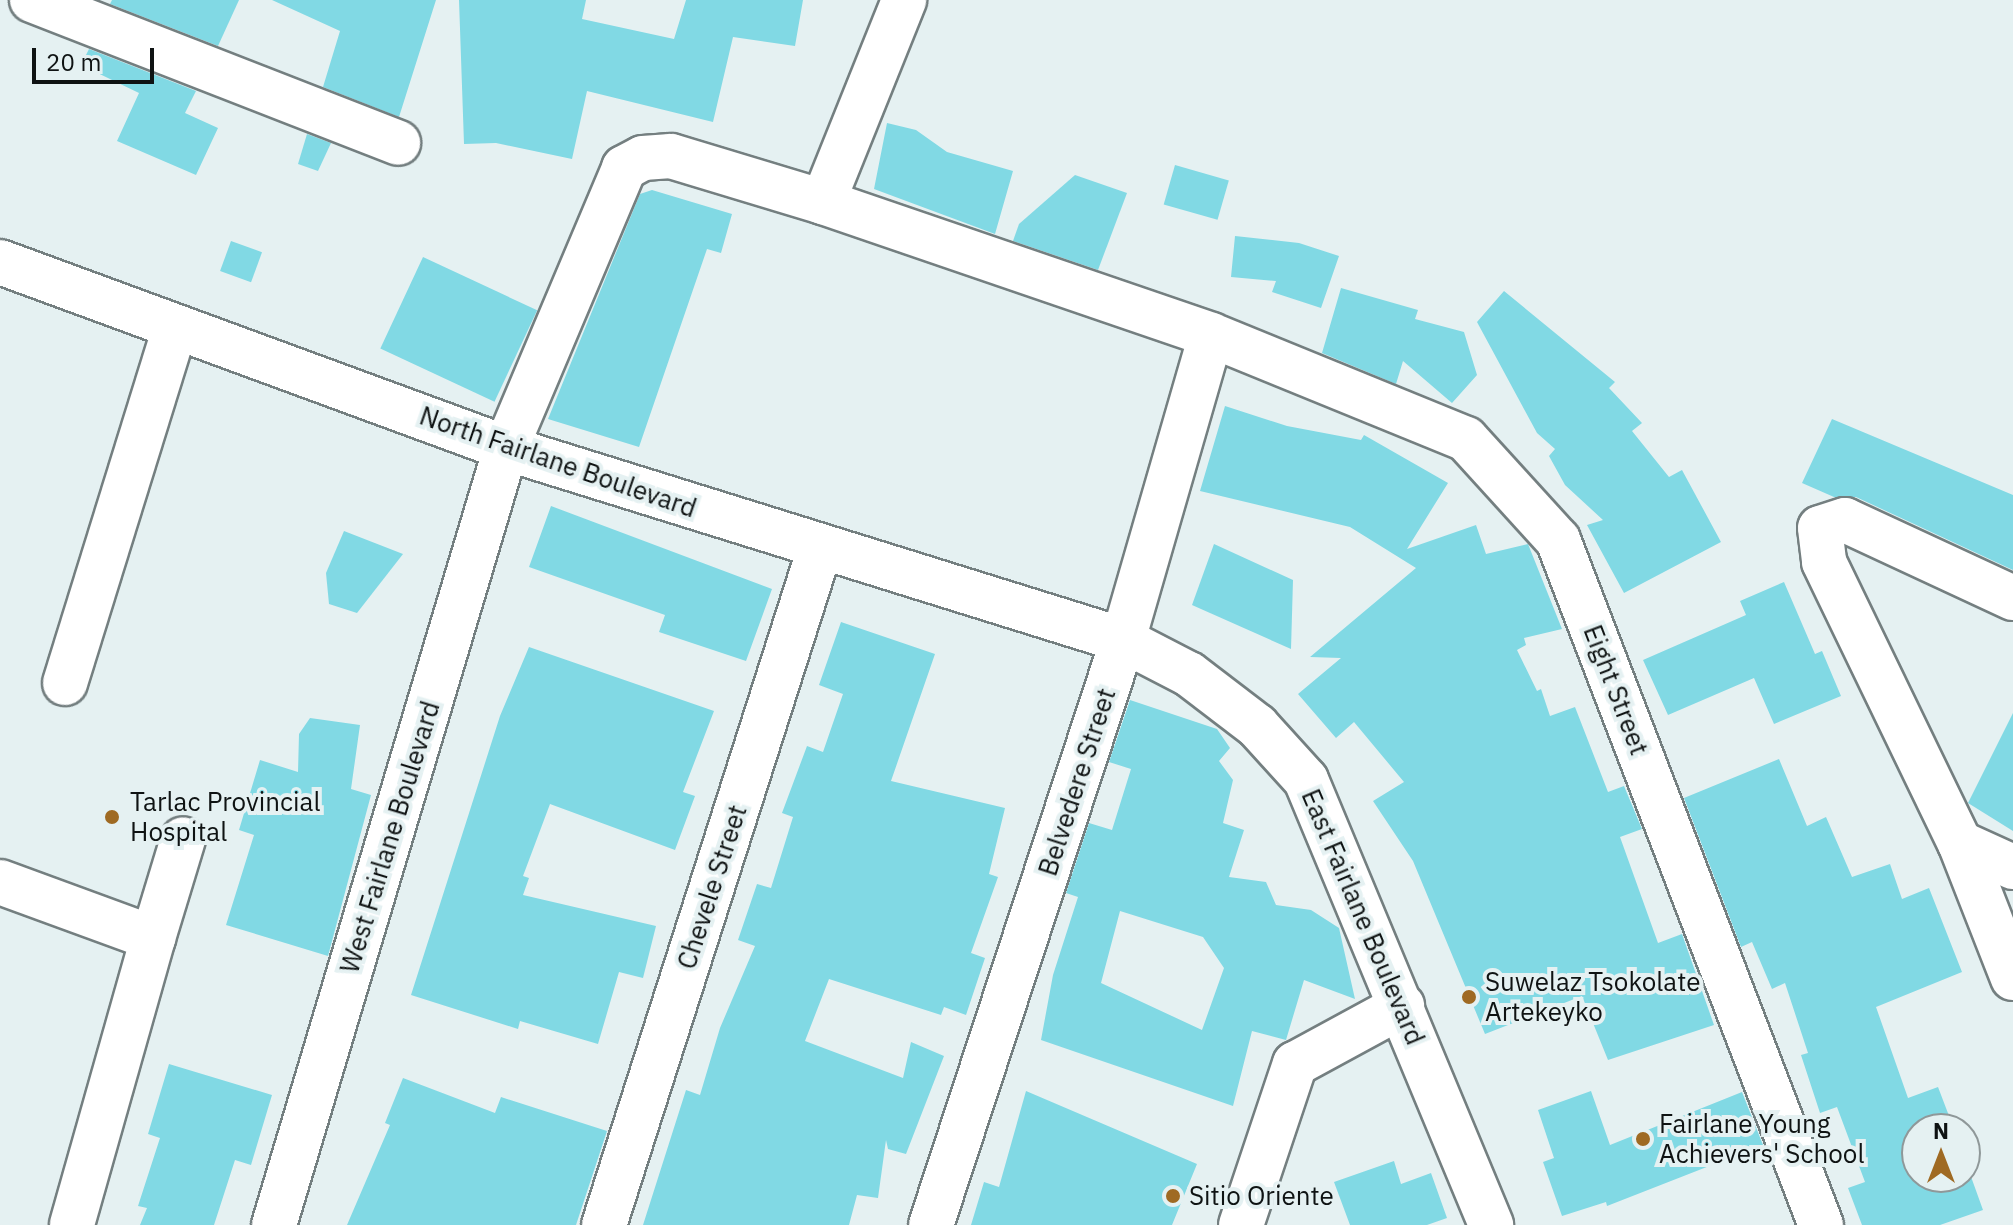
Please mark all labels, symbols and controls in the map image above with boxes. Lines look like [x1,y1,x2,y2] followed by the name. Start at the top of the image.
[36,32,158,82] scale bar
[46,46,101,78] text: 20 m
[416,400,700,524] street label: North Fairlane Boulevard
[1577,621,1655,759] street label: Eight Street
[1032,684,1122,880] street label: Belvedere Street
[334,697,446,977] street label: West Fairlane Boulevard
[1295,784,1431,1050] street label: East Fairlane Boulevard
[130,786,321,848] place label: Tarlac Provincial Hospital
[671,801,753,973] street label: Chevele Street
[101,806,123,828] marker: Tarlac Provincial Hospital
[1485,966,1700,1028] place label: Suwelaz Tsokolate Artekeyko
[1460,988,1478,1006] marker: Suwelaz Tsokolate Artekeyko
[1659,1108,1864,1170] place label: Fairlane Young Achievers' School
[1901,1113,1981,1193] north arrow
[1933,1116,1949,1145] text: N
[1634,1130,1652,1148] marker: Fairlane Young Achievers' School
[1189,1180,1334,1212] place label: Sitio Oriente
[1164,1187,1182,1205] marker: Sitio Oriente

